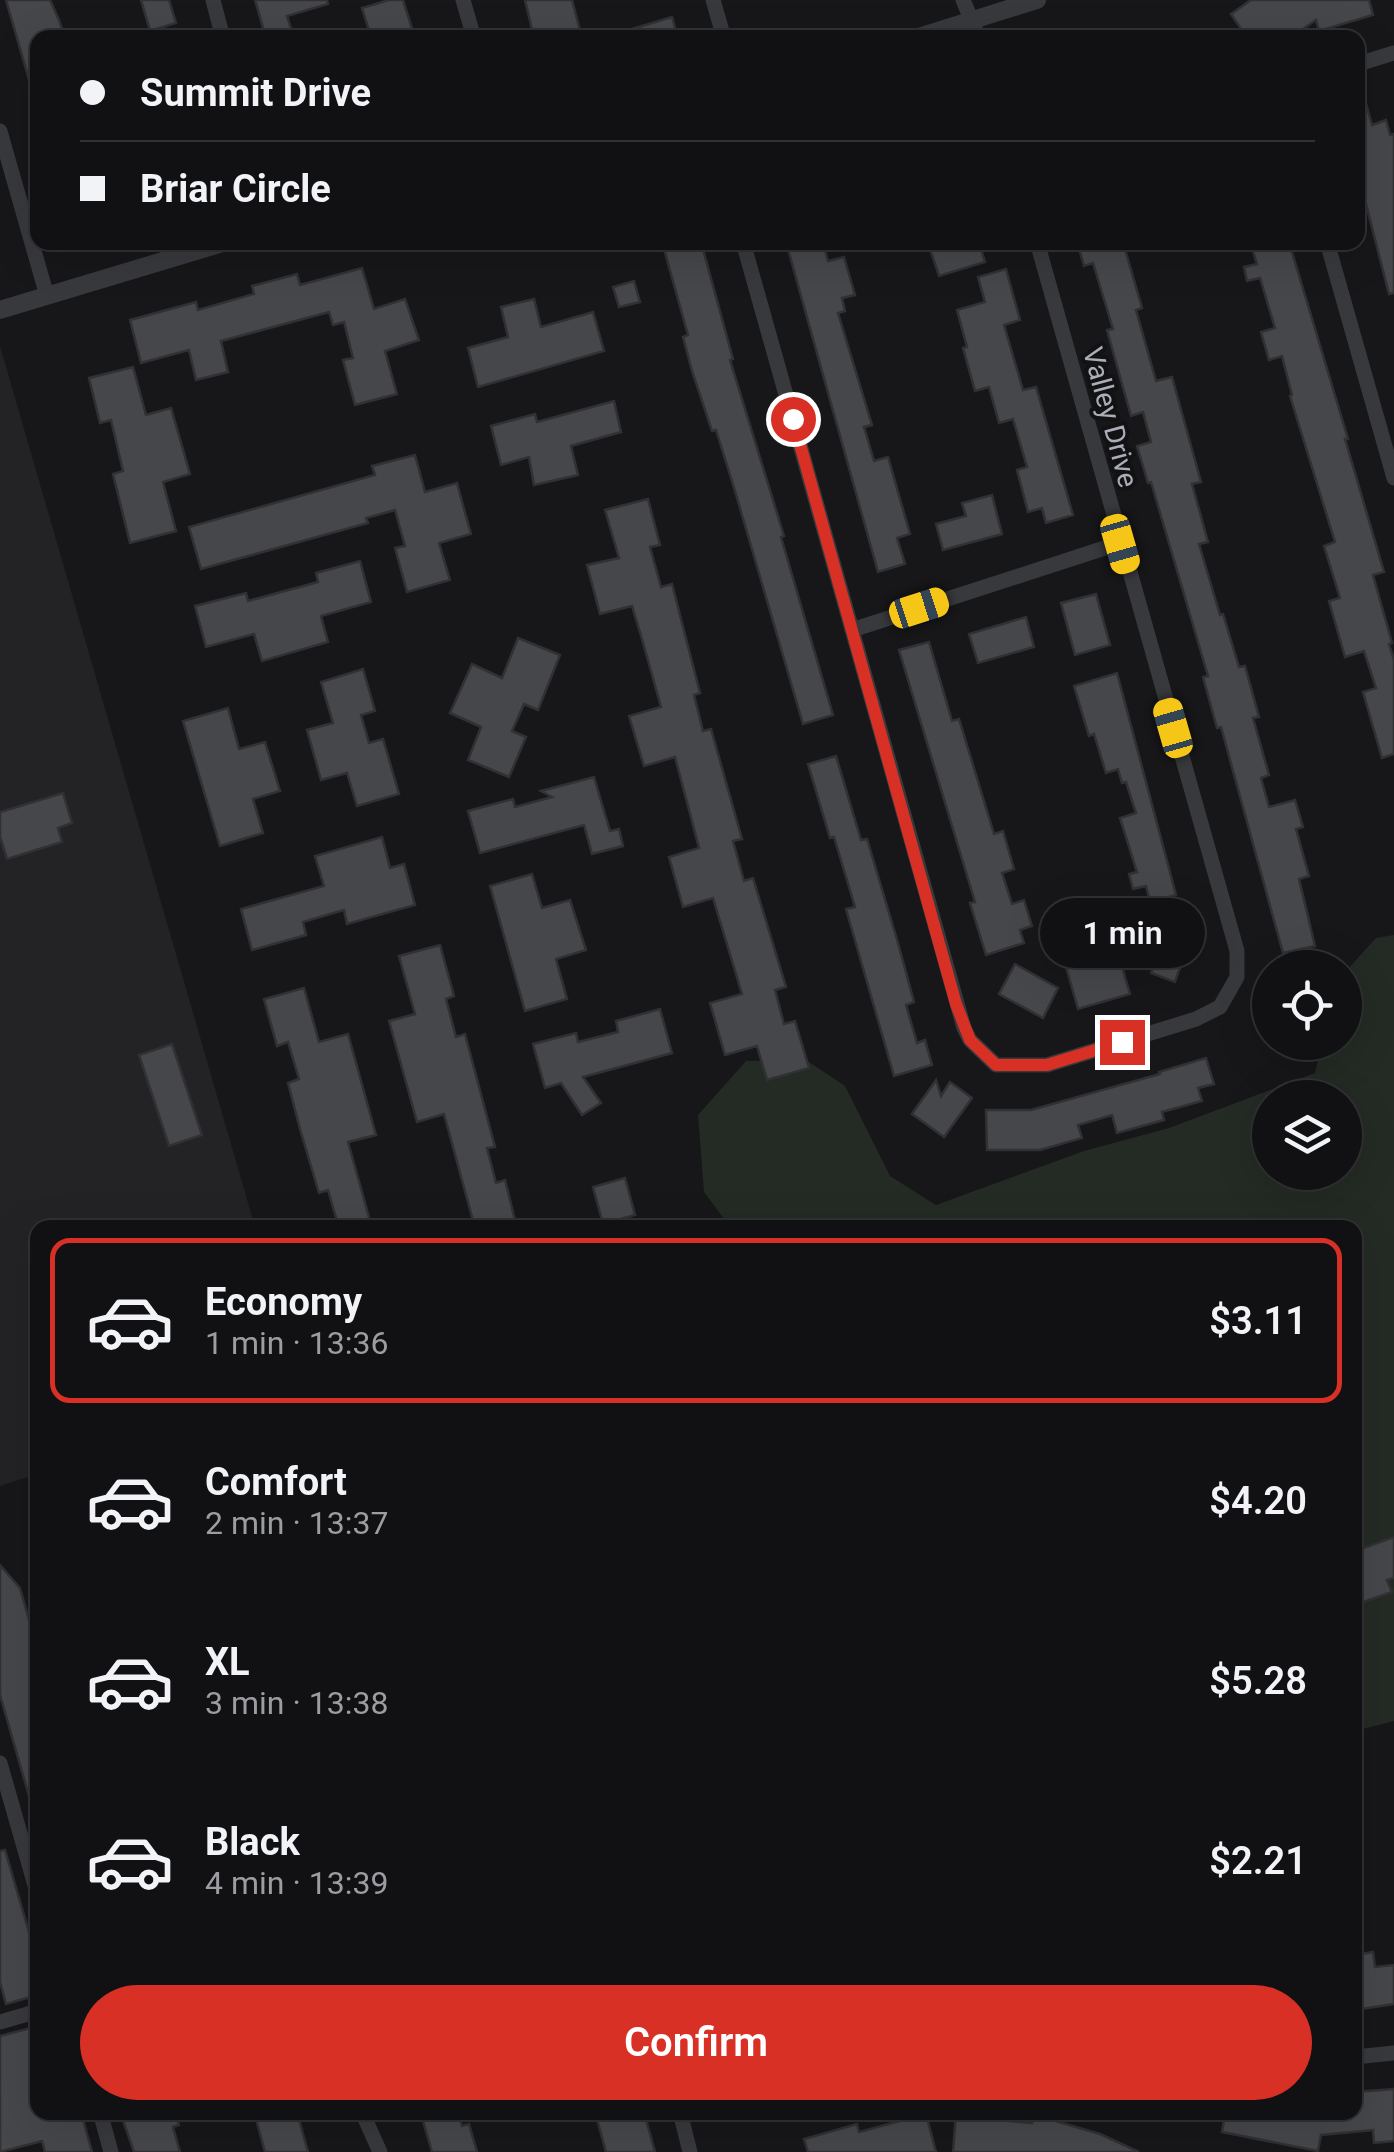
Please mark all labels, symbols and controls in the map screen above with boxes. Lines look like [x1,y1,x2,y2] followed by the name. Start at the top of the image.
[140,71,371,115] text: Summit Drive
[140,167,331,211] text: Briar Circle
[1076,343,1145,491] street label: Valley Drive
[771,397,816,442] route start
[1097,511,1143,577] car
[886,584,952,632] car
[1150,695,1196,761] car
[1040,897,1204,967] callout: 1 min
[1082,914,1163,952] text: 1 min
[1252,950,1362,1190] map controls
[1252,950,1362,1060] button: locate
[1100,1020,1145,1065] route end
[1252,1080,1362,1190] button: layers
[85,1276,175,1366] icon: car
[205,1280,362,1324] text: Economy
[1209,1299,1307,1343] text: $3.11
[205,1324,388,1362] text: 1 min · 13:36
[85,1456,175,1546] icon: car
[205,1460,347,1504] text: Comfort
[1209,1479,1307,1523] text: $4.20
[205,1504,388,1542] text: 2 min · 13:37
[85,1636,175,1726] icon: car
[205,1640,250,1684] text: XL
[1209,1659,1307,1703] text: $5.28
[205,1684,388,1722] text: 3 min · 13:38
[85,1816,175,1906] icon: car
[205,1820,300,1864] text: Black
[1209,1839,1307,1883] text: $2.21
[205,1864,388,1902] text: 4 min · 13:39
[80,1985,1312,2100] button: Confirm

